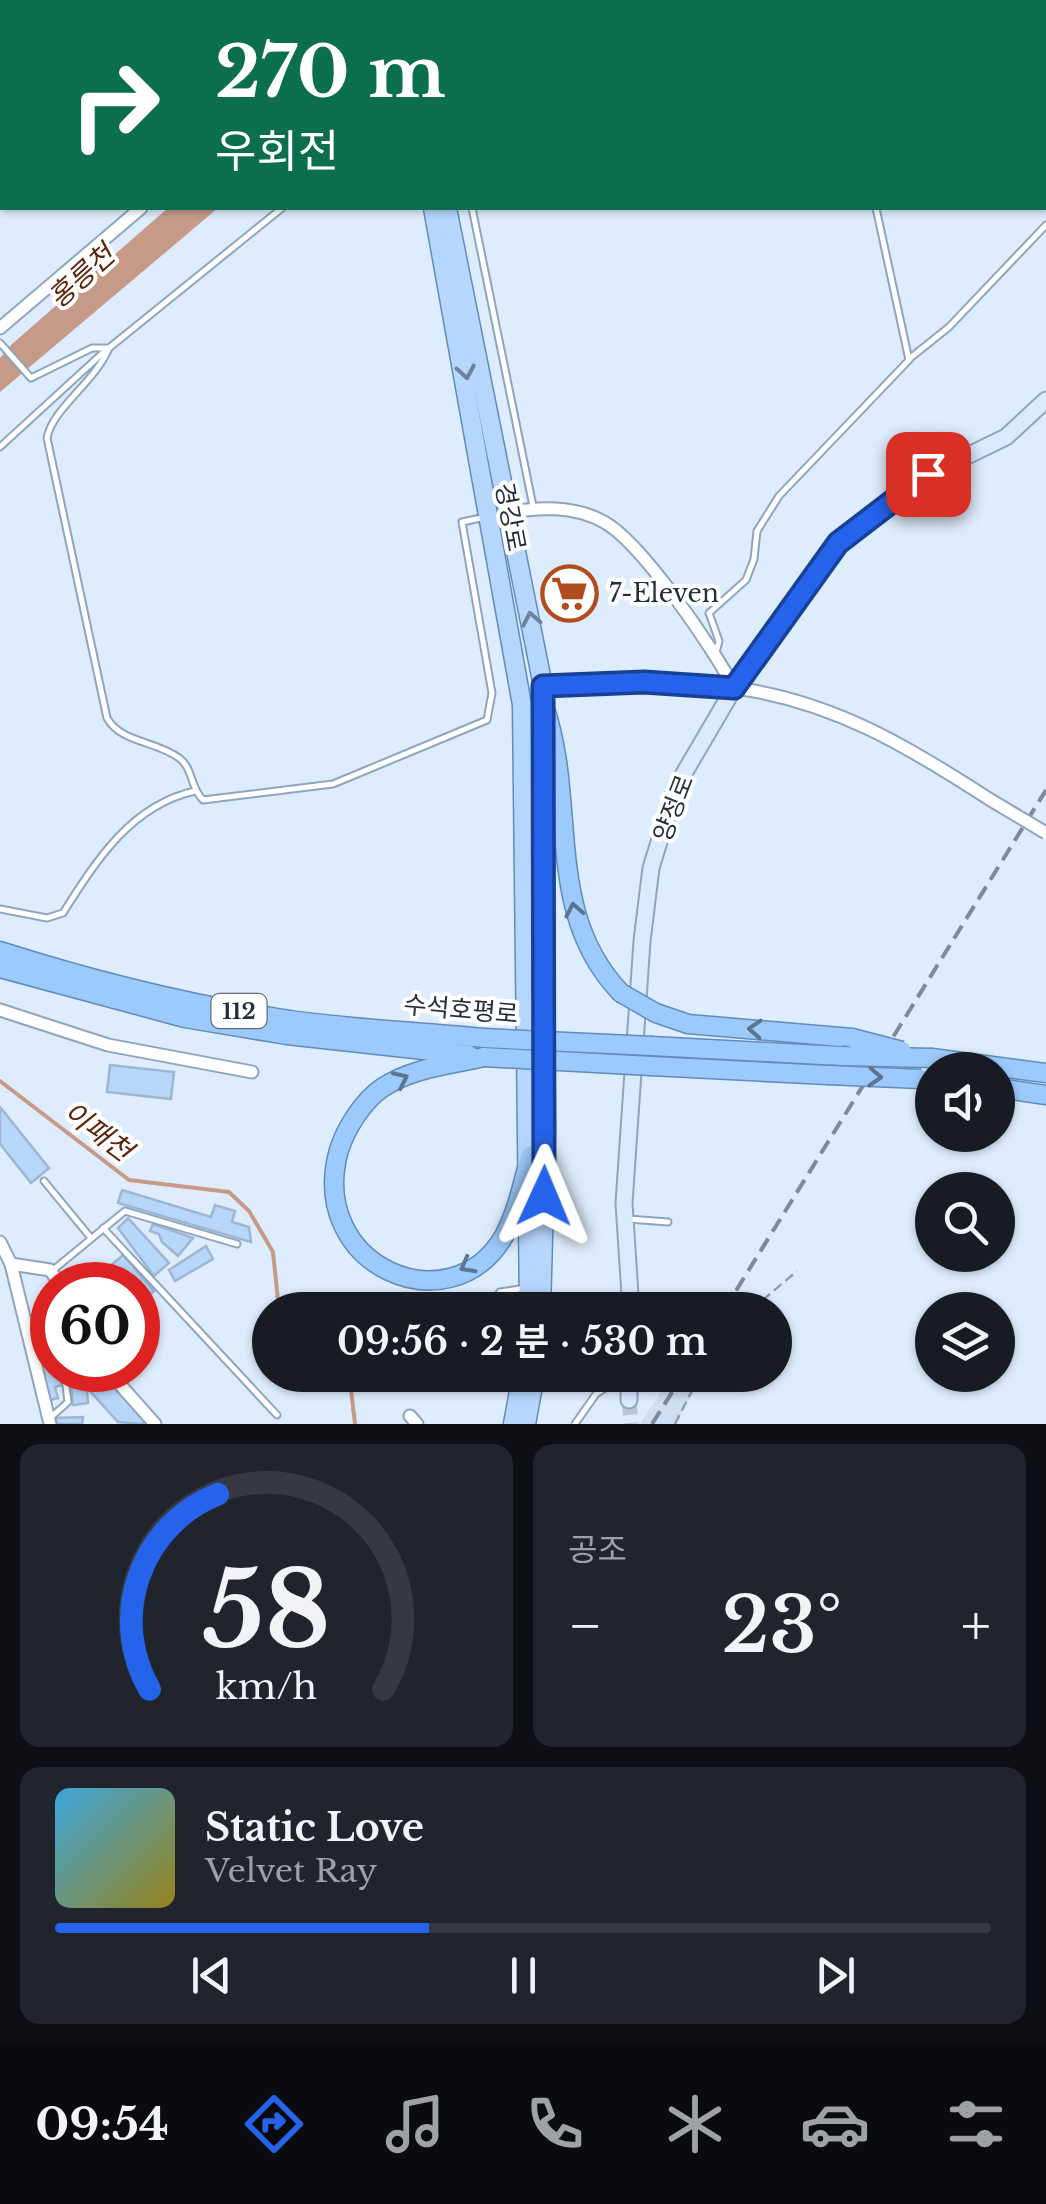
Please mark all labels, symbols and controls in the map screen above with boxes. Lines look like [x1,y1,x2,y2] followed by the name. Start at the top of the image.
[215,29,446,116] text: 270 m
[50,40,180,170] icon: right
[215,123,339,179] text: 우회전
[41,235,124,315] water label: 홍릉천
[455,364,476,380] one-way arrow
[886,432,971,517] pin
[901,447,956,502] icon: arrive
[489,480,532,554] street label: 경강로
[540,563,600,623] supermarket icon: 7-Eleven
[609,578,719,609] place label: 7-Eleven
[521,611,542,628] one-way arrow
[647,770,700,846] street label: 양정로
[564,902,585,918] one-way arrow
[402,989,520,1030] street label: 수석호평로
[212,994,266,1028] road number: 112
[747,1018,763,1040] one-way arrow
[915,1052,1015,1392] map controls
[915,1052,1015,1152] button: sound
[867,1066,883,1087] one-way arrow
[391,1072,409,1092] one-way arrow
[56,1094,142,1171] water label: 이패천
[492,1144,596,1248] position arrow
[915,1172,1015,1272] button: search
[460,1254,478,1274] one-way arrow
[30,1262,160,1392] speed limit sign: 60
[915,1292,1015,1392] button: layers
[337,1318,707,1365] text: 09:56 · 2 분 · 530 m
[568,1530,627,1570] text: 공조
[203,1546,330,1675] text: 58
[722,1579,842,1672] text: 23°
[568,1592,603,1660] text: −
[961,1592,991,1660] text: +
[216,1664,317,1709] text: km/h
[205,1804,424,1851] text: Static Love
[205,1851,377,1891] text: Velvet Ray
[184,1948,239,2003] icon: previous
[496,1948,551,2003] icon: pause
[808,1948,863,2003] icon: next
[239,2089,309,2159] icon: directions
[380,2089,450,2159] icon: music
[520,2089,590,2159] icon: phone
[660,2089,730,2159] icon: climate
[800,2089,870,2159] icon: car
[941,2089,1011,2159] icon: filters
[35,2096,169,2152] text: 09:54

